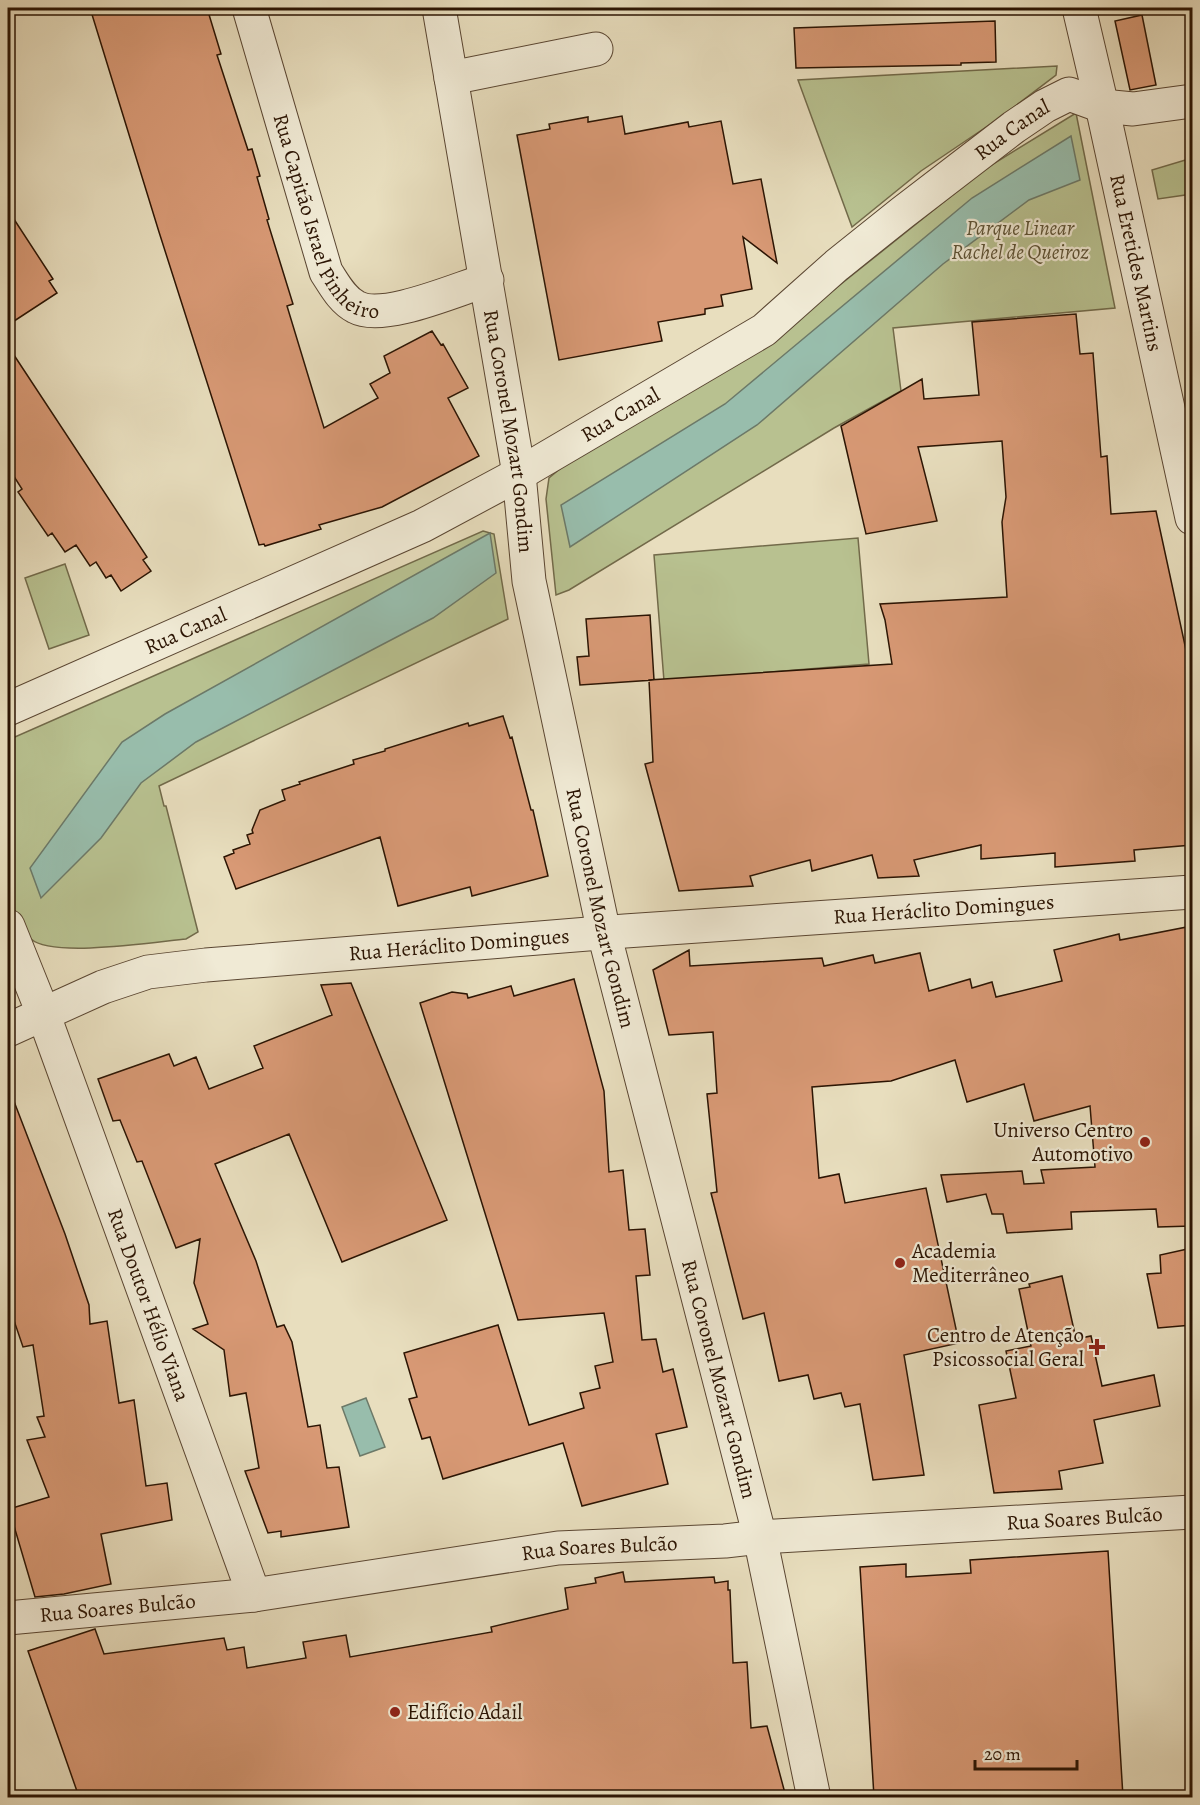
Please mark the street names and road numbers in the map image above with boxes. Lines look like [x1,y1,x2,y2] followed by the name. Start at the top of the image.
[969,92,1054,166] street label: Rua Canal
[267,110,379,325] street label: Rua Capitão Israel Pinheiro
[1103,171,1169,354] street label: Rua Eretides Martins
[477,307,540,554] street label: Rua Coronel Mozart Gondim
[576,380,665,449] street label: Rua Canal
[140,600,231,661] street label: Rua Canal
[559,785,642,1031] street label: Rua Coronel Mozart Gondim
[832,888,1055,931] street label: Rua Heráclito Domingues
[347,922,571,967] street label: Rua Heráclito Domingues
[101,1204,197,1405] street label: Rua Doutor Hélio Viana
[675,1257,764,1502] street label: Rua Coronel Mozart Gondim
[1006,1500,1163,1537] street label: Rua Soares Bulcão
[519,1529,678,1567] street label: Rua Soares Bulcão
[38,1587,197,1629] street label: Rua Soares Bulcão

